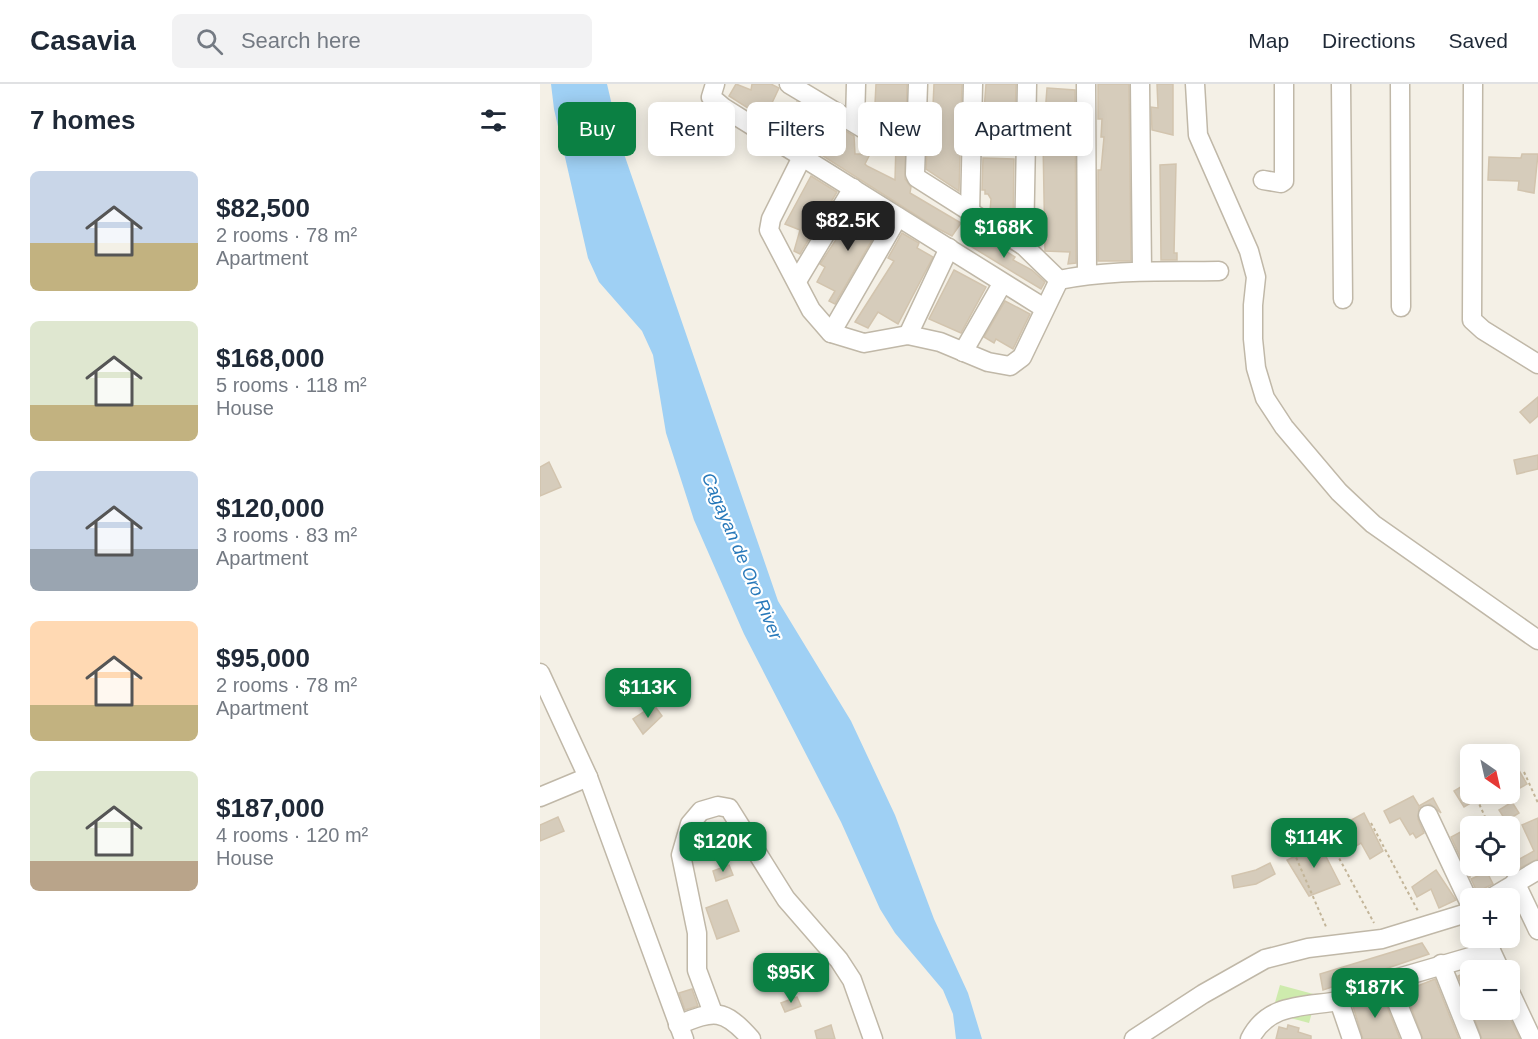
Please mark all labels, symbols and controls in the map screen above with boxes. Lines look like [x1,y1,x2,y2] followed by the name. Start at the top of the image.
[172,14,592,68] search box
[30,25,136,56] text: Casavia
[193,25,226,58] icon: search
[241,28,361,53] text: Search here
[1248,29,1289,52] text: Map
[1322,29,1415,52] text: Directions
[1448,29,1508,52] text: Saved
[558,102,636,156] chip: Buy
[648,102,735,156] chip: Rent
[747,102,846,156] chip: Filters
[858,102,942,156] chip: New
[954,102,1093,156] chip: Apartment
[477,104,510,137] icon: filters
[30,105,136,135] text: 7 homes
[216,193,310,223] text: $82,500
[78,195,150,267] icon: home
[799,201,897,252] pin: $82.5K
[962,208,1046,259] pin: $168K
[816,209,880,231] text: $82.5K
[975,216,1033,238] text: $168K
[216,224,357,246] text: 2 rooms · 78 m²
[216,247,308,269] text: Apartment
[216,343,324,373] text: $168,000
[78,345,150,417] icon: home
[216,374,367,396] text: 5 rooms · 118 m²
[216,397,274,419] text: House
[698,470,787,643] water label: Cagayan de Oro River
[216,493,324,523] text: $120,000
[78,495,150,567] icon: home
[216,524,357,546] text: 3 rooms · 83 m²
[216,547,308,569] text: Apartment
[216,643,310,673] text: $95,000
[78,645,150,717] icon: home
[606,668,690,719] pin: $113K
[216,674,357,696] text: 2 rooms · 78 m²
[619,676,677,698] text: $113K
[216,697,308,719] text: Apartment
[1460,744,1520,804] north arrow
[1460,744,1520,1020] map controls
[216,793,324,823] text: $187,000
[78,795,150,867] icon: home
[1460,816,1520,876] button: locate
[1272,818,1356,869] pin: $114K
[681,822,765,873] pin: $120K
[216,824,368,846] text: 4 rooms · 120 m²
[1285,826,1343,848] text: $114K
[694,830,752,852] text: $120K
[216,847,274,869] text: House
[1460,888,1520,948] button: +
[755,953,827,1004] pin: $95K
[1460,960,1520,1020] button: −
[767,961,815,983] text: $95K
[1333,968,1417,1019] pin: $187K
[1346,976,1404,998] text: $187K

